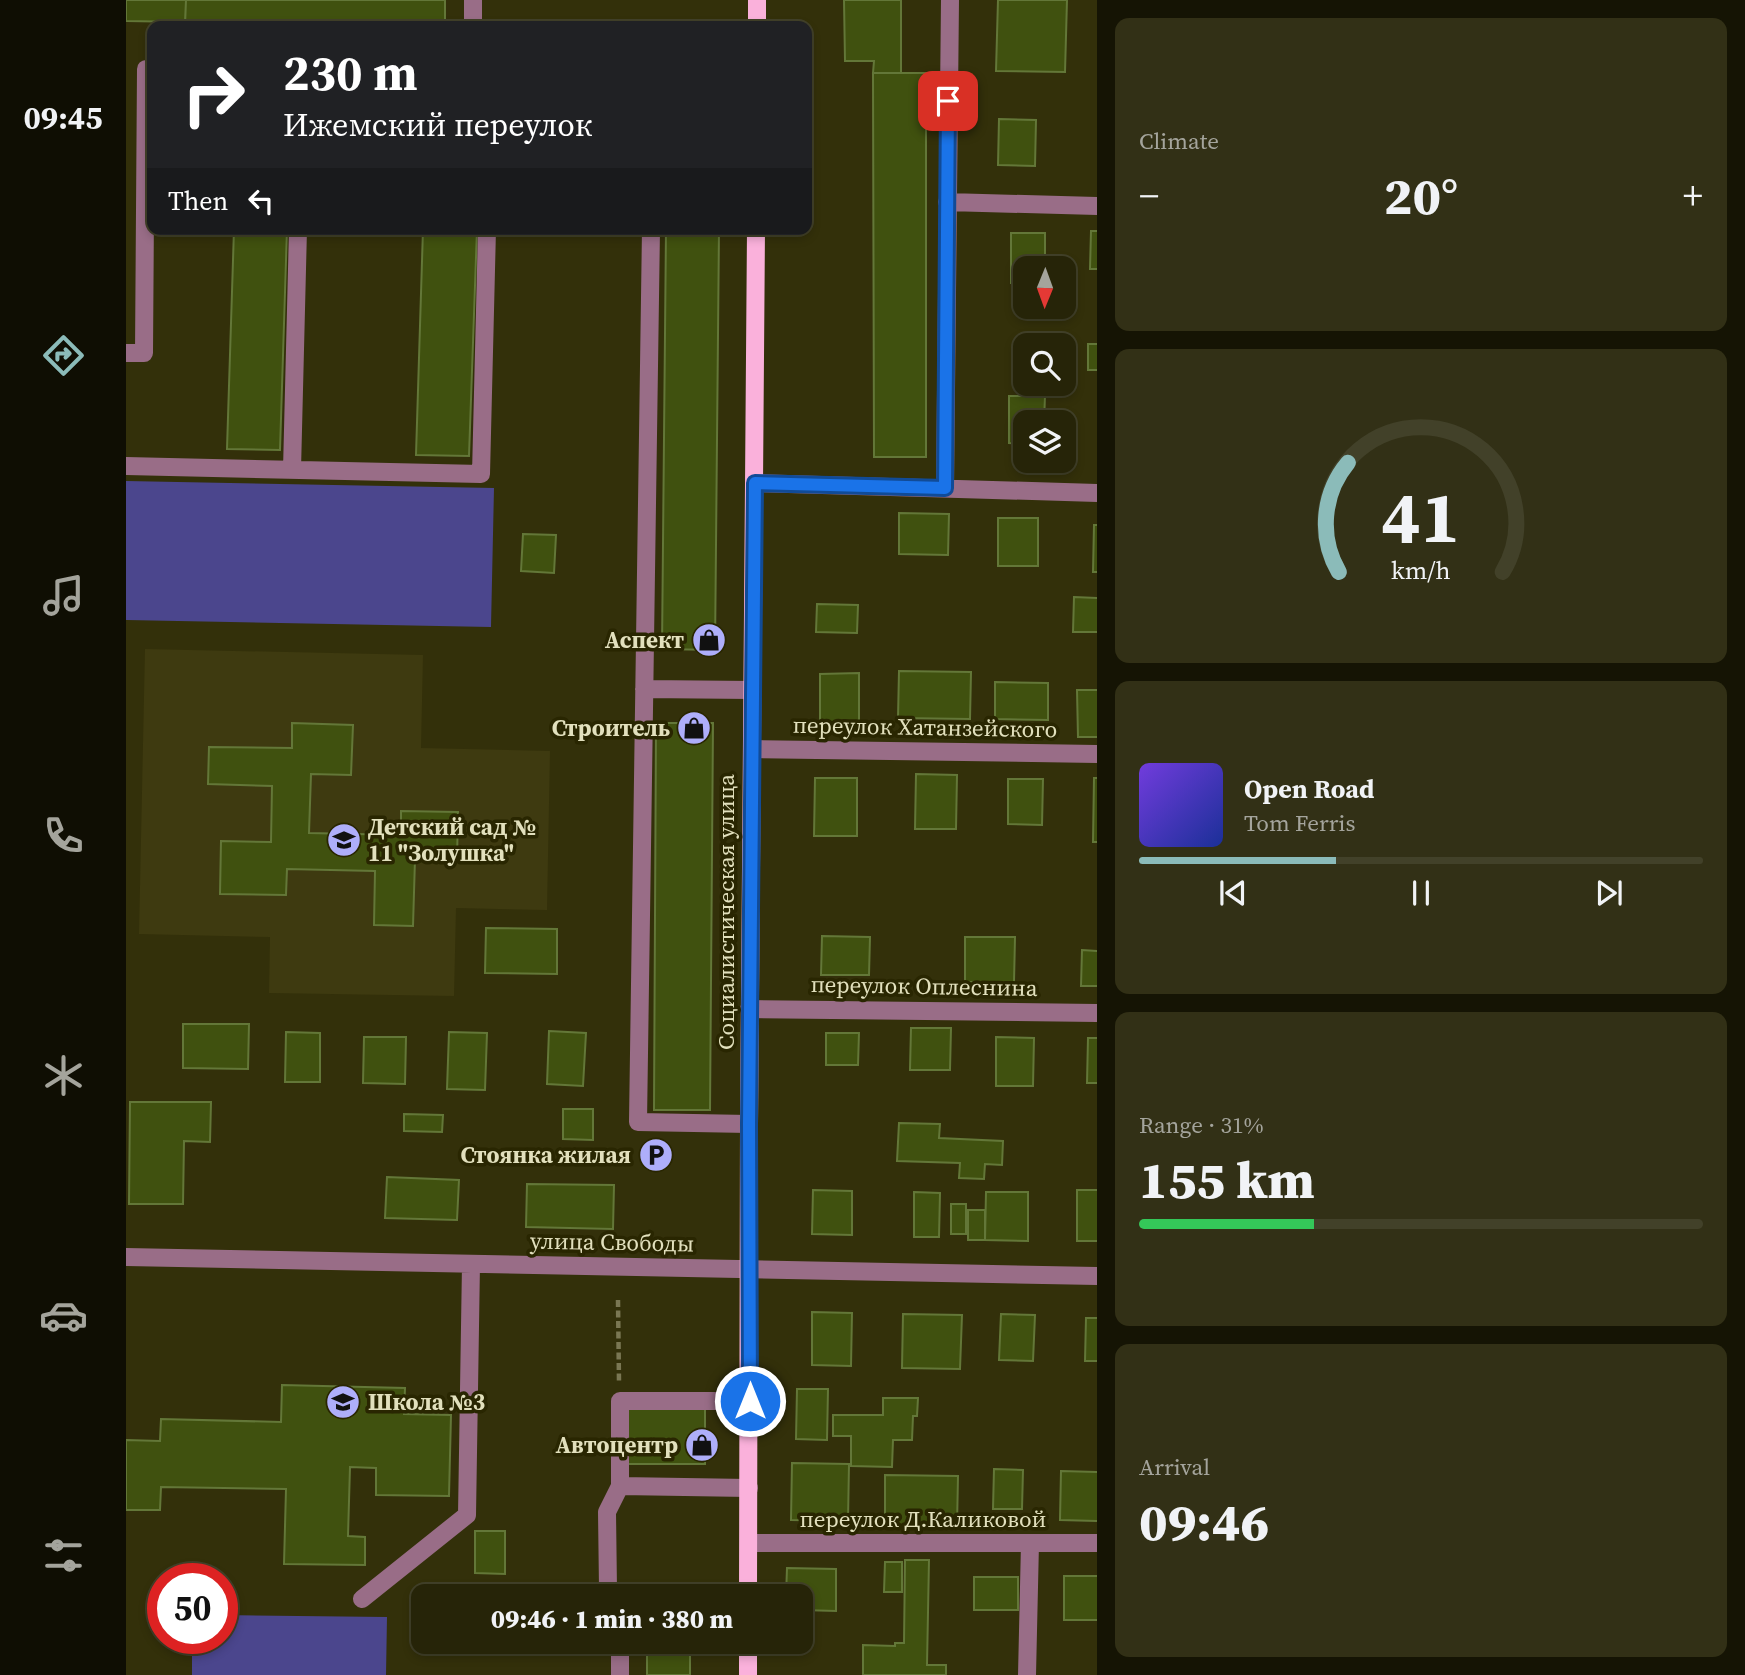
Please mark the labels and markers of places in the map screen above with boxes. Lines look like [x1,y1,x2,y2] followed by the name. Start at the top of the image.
[918,71,978,131] pin
[690,621,728,659] shop icon: Аспект
[605,624,684,656] place label: Аспект
[675,709,713,747] shop icon: Строитель
[552,712,670,744] place label: Строитель
[368,811,536,869] place label: Детский сад № 11 "Золушка"
[325,821,363,859] school or university icon: Детский сад № 11 "Золушка"
[637,1136,675,1174] parking icon: Стоянка жилая
[461,1139,631,1171] place label: Стоянка жилая
[324,1383,362,1421] school or university icon: Школа №3
[368,1386,485,1418] place label: Школа №3
[683,1426,721,1464] shop icon: Автоцентр
[556,1429,678,1461] place label: Автоцентр

